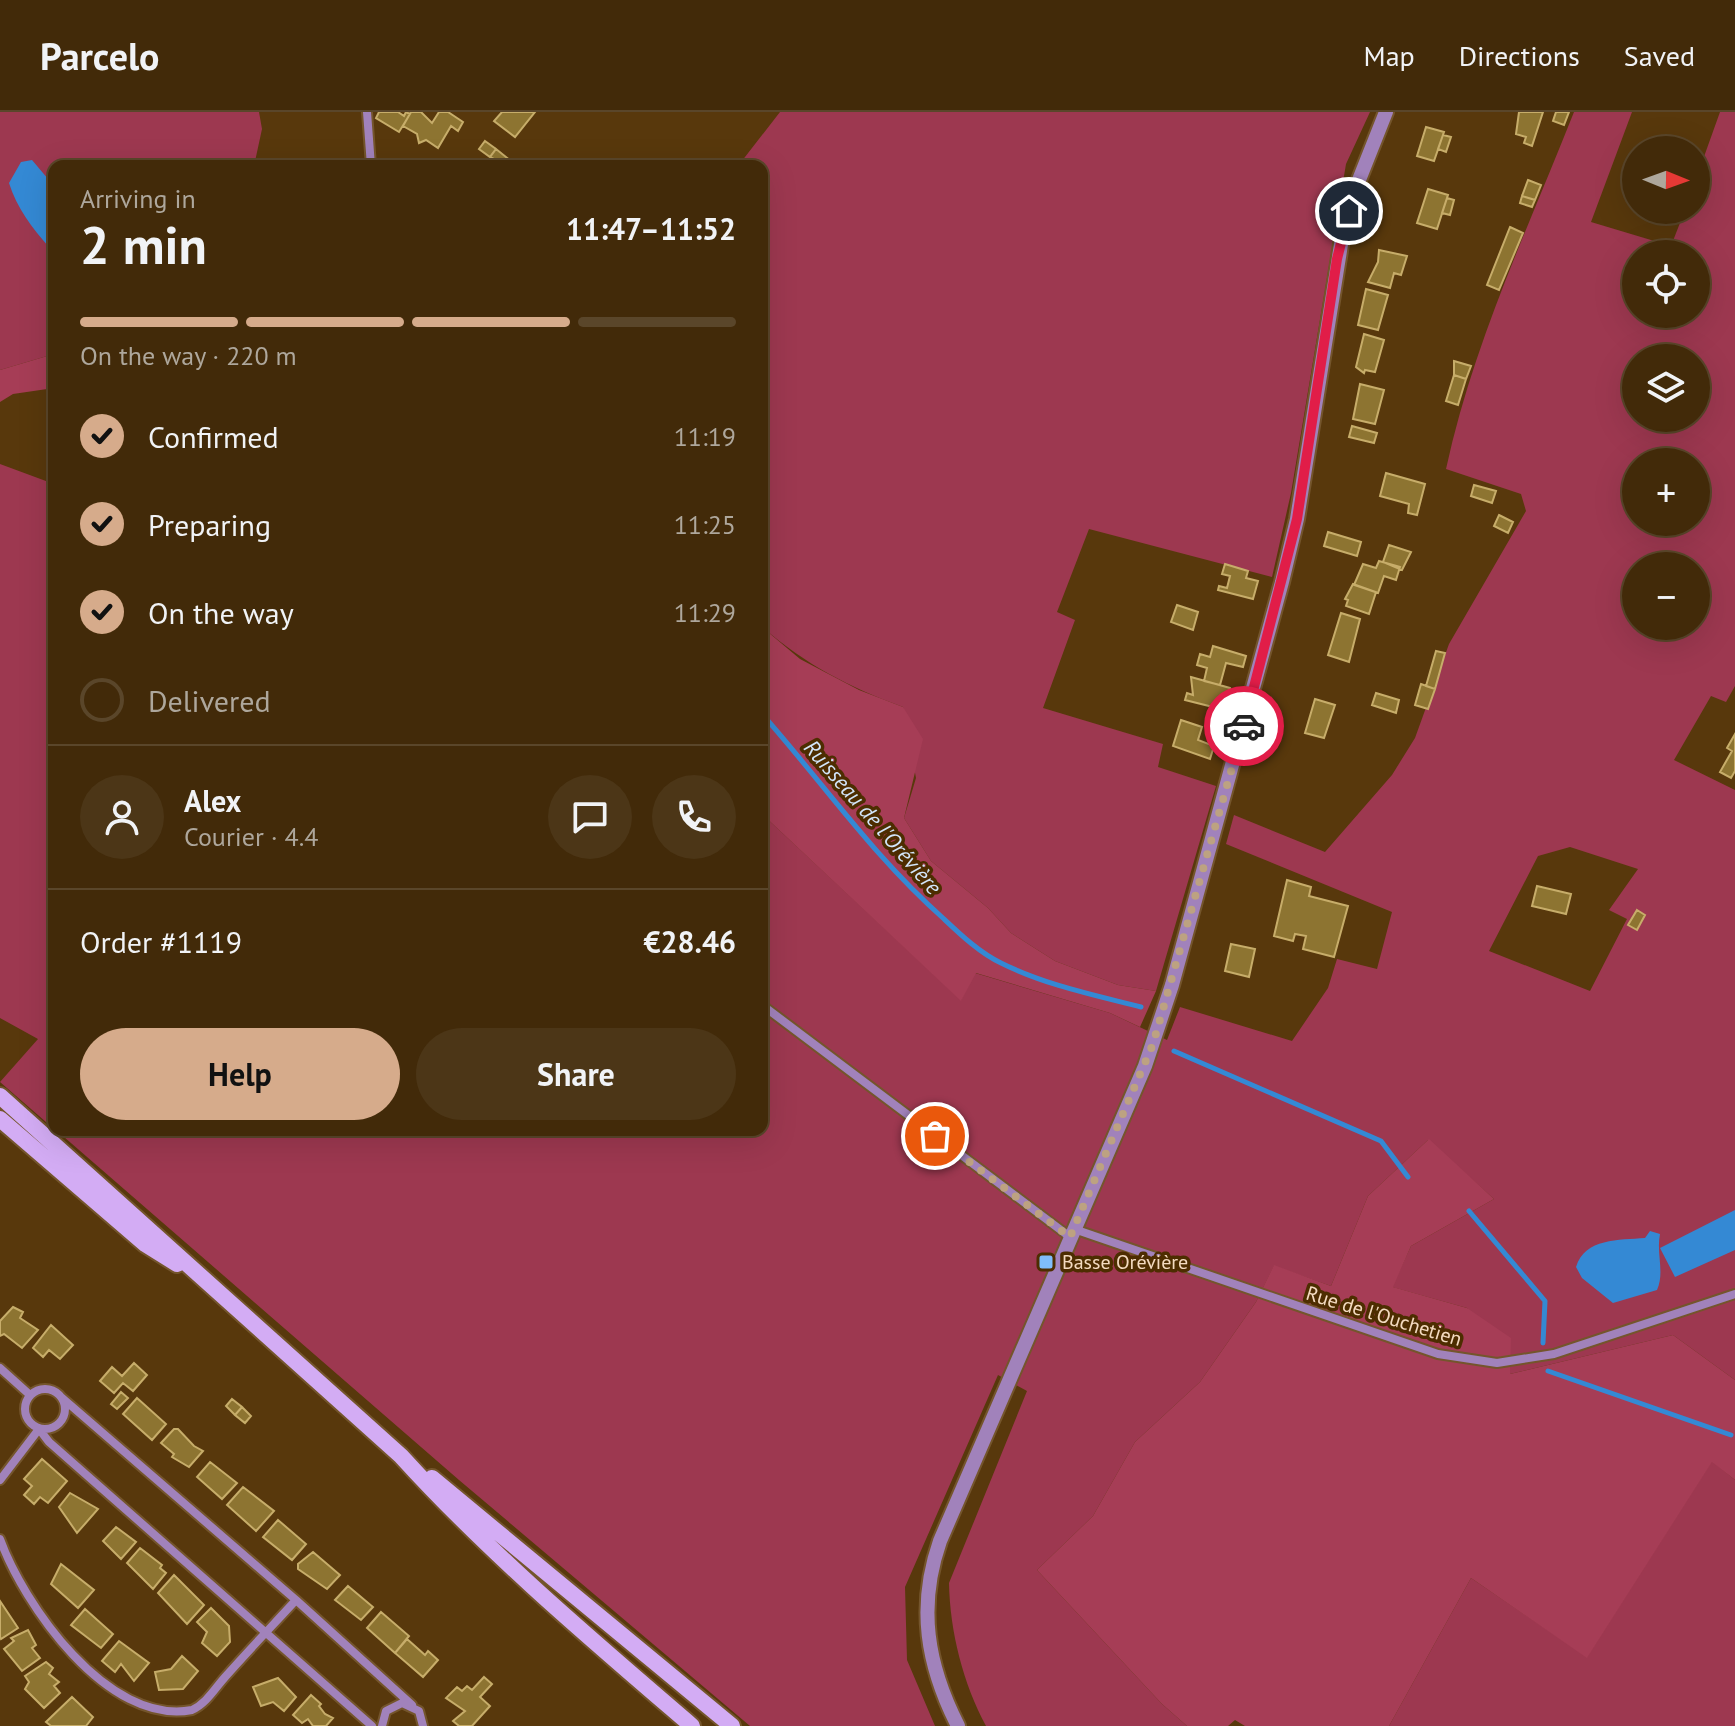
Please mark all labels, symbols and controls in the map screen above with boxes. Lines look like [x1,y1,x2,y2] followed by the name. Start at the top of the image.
[40,31,160,80] text: Parcelo
[1364,37,1415,74] text: Map
[1459,37,1580,74] text: Directions
[1624,37,1695,74] text: Saved
[1622,136,1710,224] north arrow
[1622,136,1710,640] map controls
[1315,177,1383,245] pin
[80,182,196,215] text: Arriving in
[1327,189,1371,233] icon: home
[566,209,736,248] text: 11:47–11:52
[80,211,207,278] text: 2 min
[1622,240,1710,328] button: locate
[80,339,297,372] text: On the way · 220 m
[1622,344,1710,432] button: layers
[80,414,124,458] icon: check
[148,417,279,456] text: Confirmed
[674,420,736,453] text: 11:19
[1622,448,1710,536] button: +
[80,502,124,546] icon: check
[148,505,271,544] text: Preparing
[674,508,736,541] text: 11:25
[1622,552,1710,640] button: −
[80,590,124,634] icon: check
[148,593,294,632] text: On the way
[674,596,736,629] text: 11:29
[148,681,271,720] text: Delivered
[1204,686,1284,766] courier
[1222,704,1266,748] icon: car
[798,734,948,901] water label: Ruisseau de l'Orévière
[80,775,164,859] button: person
[548,775,632,859] button: chat
[652,775,736,859] button: phone
[184,781,241,820] text: Alex
[184,820,318,853] text: Courier · 4.4
[80,922,242,961] text: Order #1119
[644,922,736,961] text: €28.46
[80,1028,400,1120] button: Help
[416,1028,736,1120] button: Share
[901,1102,969,1170] pin
[913,1114,957,1158] icon: bag
[1062,1249,1188,1275] place label: Basse Orévière
[1037,1253,1055,1271] marker: Basse Orévière
[1303,1280,1465,1352] street label: Rue de l'Ouchetien

